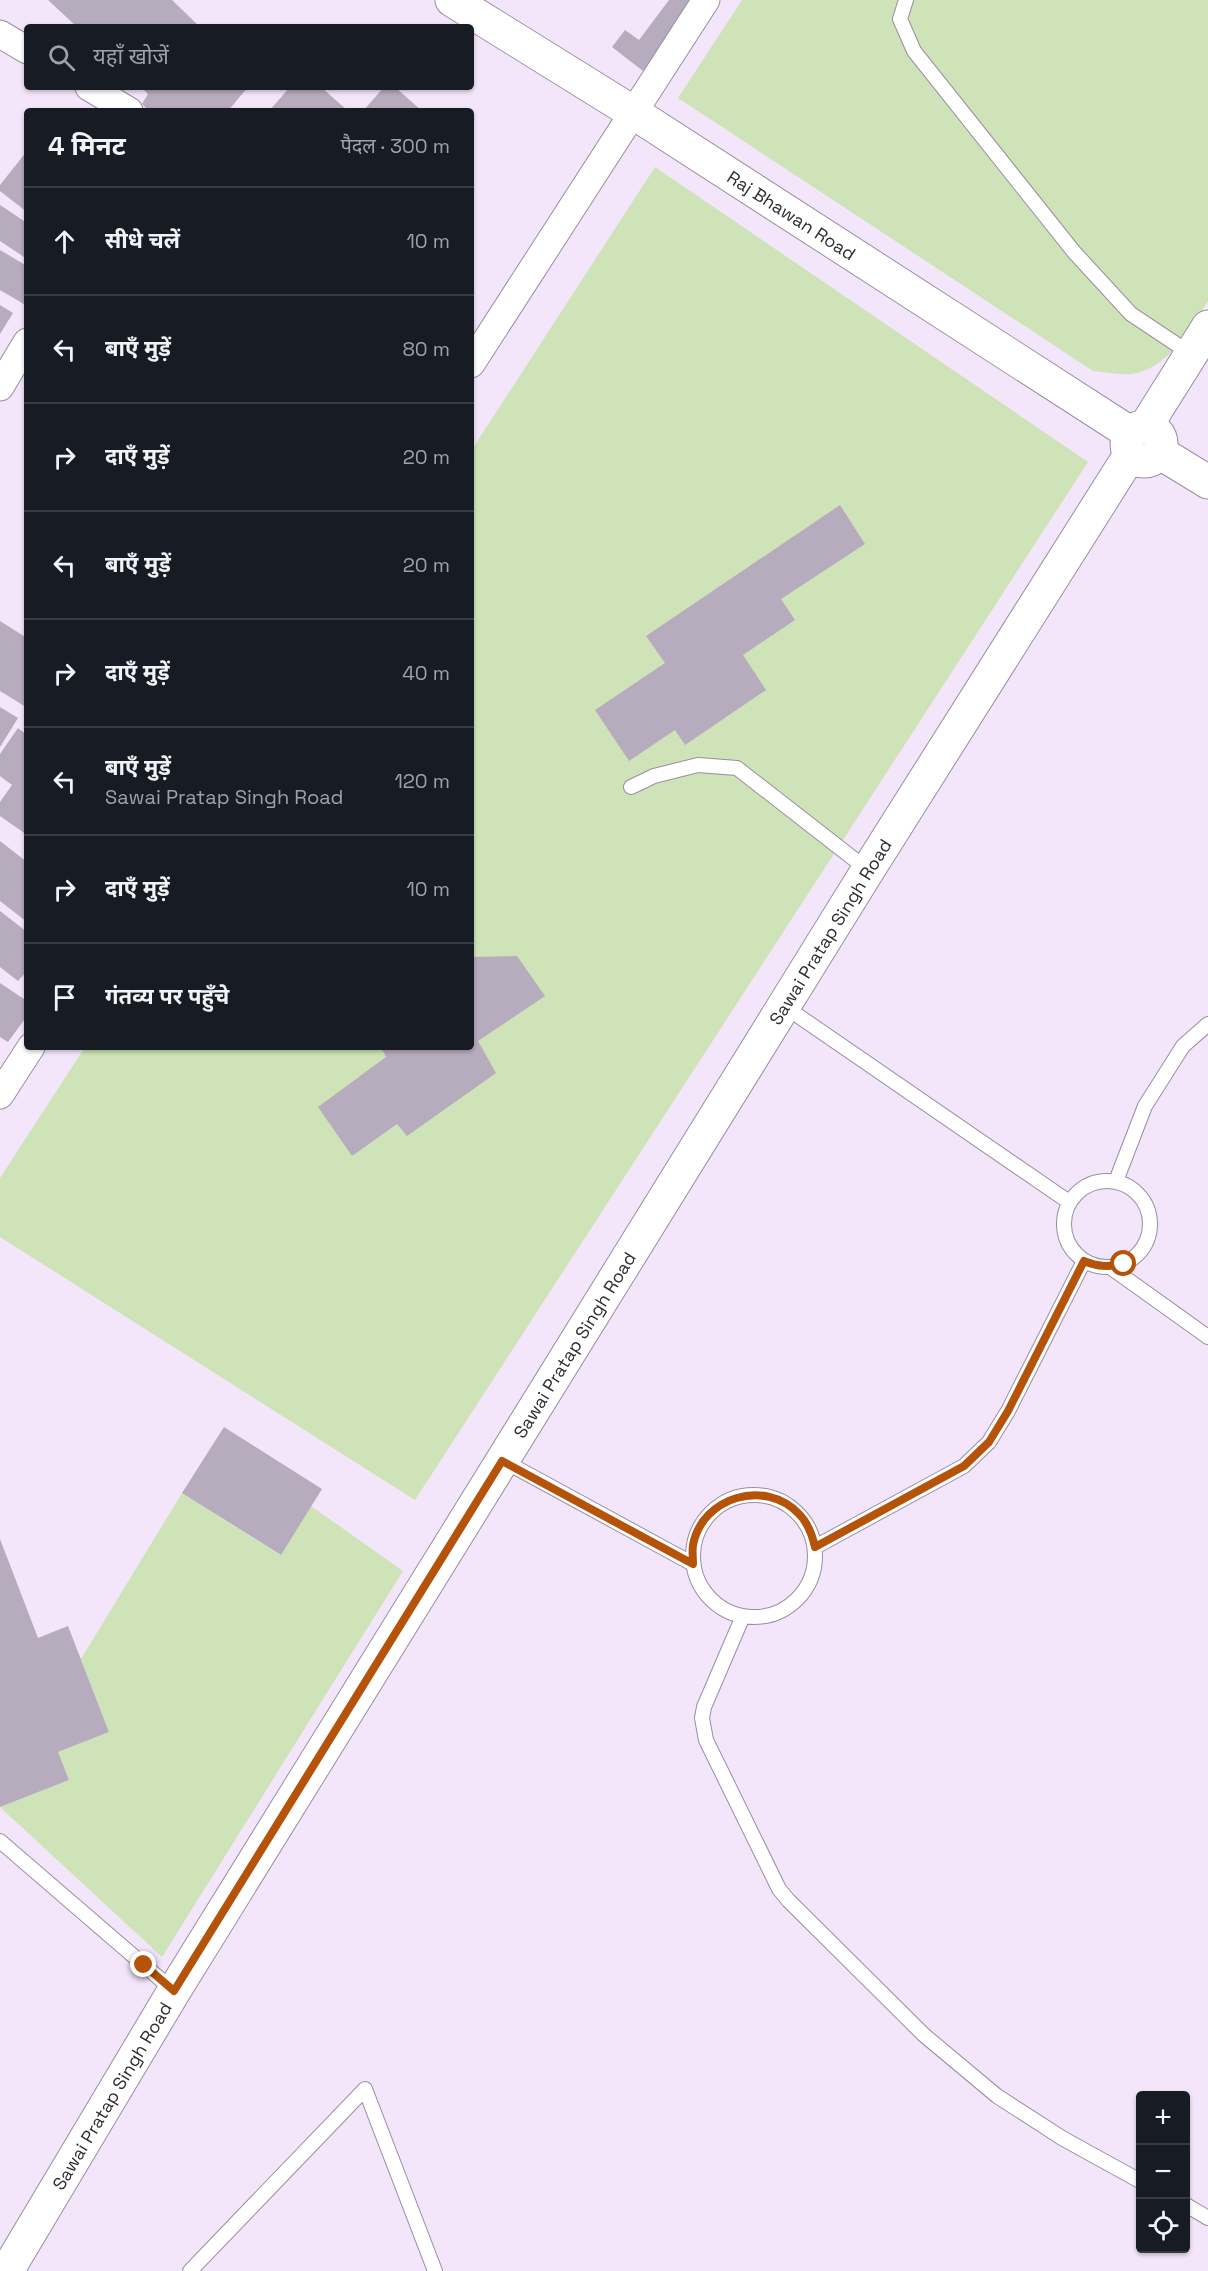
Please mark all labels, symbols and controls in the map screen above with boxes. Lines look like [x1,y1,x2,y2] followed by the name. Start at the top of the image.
[24,24,474,90] search box
[45,41,78,74] icon: search
[93,42,169,70] text: यहाँ खोजें
[48,129,126,163] text: 4 मिनट
[340,133,450,159] text: पैदल · 300 m
[723,165,860,265] street label: Raj Bhawan Road
[48,225,81,258] icon: ahead
[105,226,180,254] text: सीधे चलें
[406,228,450,254] text: 10 m
[48,333,81,366] icon: left
[105,334,171,362] text: बाएँ मुड़ें
[402,336,450,362] text: 80 m
[48,441,81,474] icon: right
[105,442,170,470] text: दाएँ मुड़ें
[403,444,450,470] text: 20 m
[48,549,81,582] icon: left
[105,550,171,578] text: बाएँ मुड़ें
[403,552,450,578] text: 20 m
[48,657,81,690] icon: right
[105,658,170,686] text: दाएँ मुड़ें
[402,660,450,686] text: 40 m
[105,753,171,781] text: बाएँ मुड़ें
[48,765,81,798] icon: left
[394,768,450,794] text: 120 m
[105,784,343,810] text: Sawai Pratap Singh Road
[764,834,896,1029] street label: Sawai Pratap Singh Road
[48,873,81,906] icon: right
[105,874,170,902] text: दाएँ मुड़ें
[406,876,450,902] text: 10 m
[48,981,81,1014] icon: arrive
[105,982,229,1010] text: गंतव्य पर पहुँचे
[508,1247,640,1442] street label: Sawai Pratap Singh Road
[1110,1250,1136,1276] route start
[130,1951,156,1977] route end
[47,1998,176,2194] street label: Sawai Pratap Singh Road
[1136,2091,1190,2253] map controls
[1136,2091,1190,2145] button: +
[1136,2145,1190,2199] button: −
[1136,2199,1190,2253] button: locate

